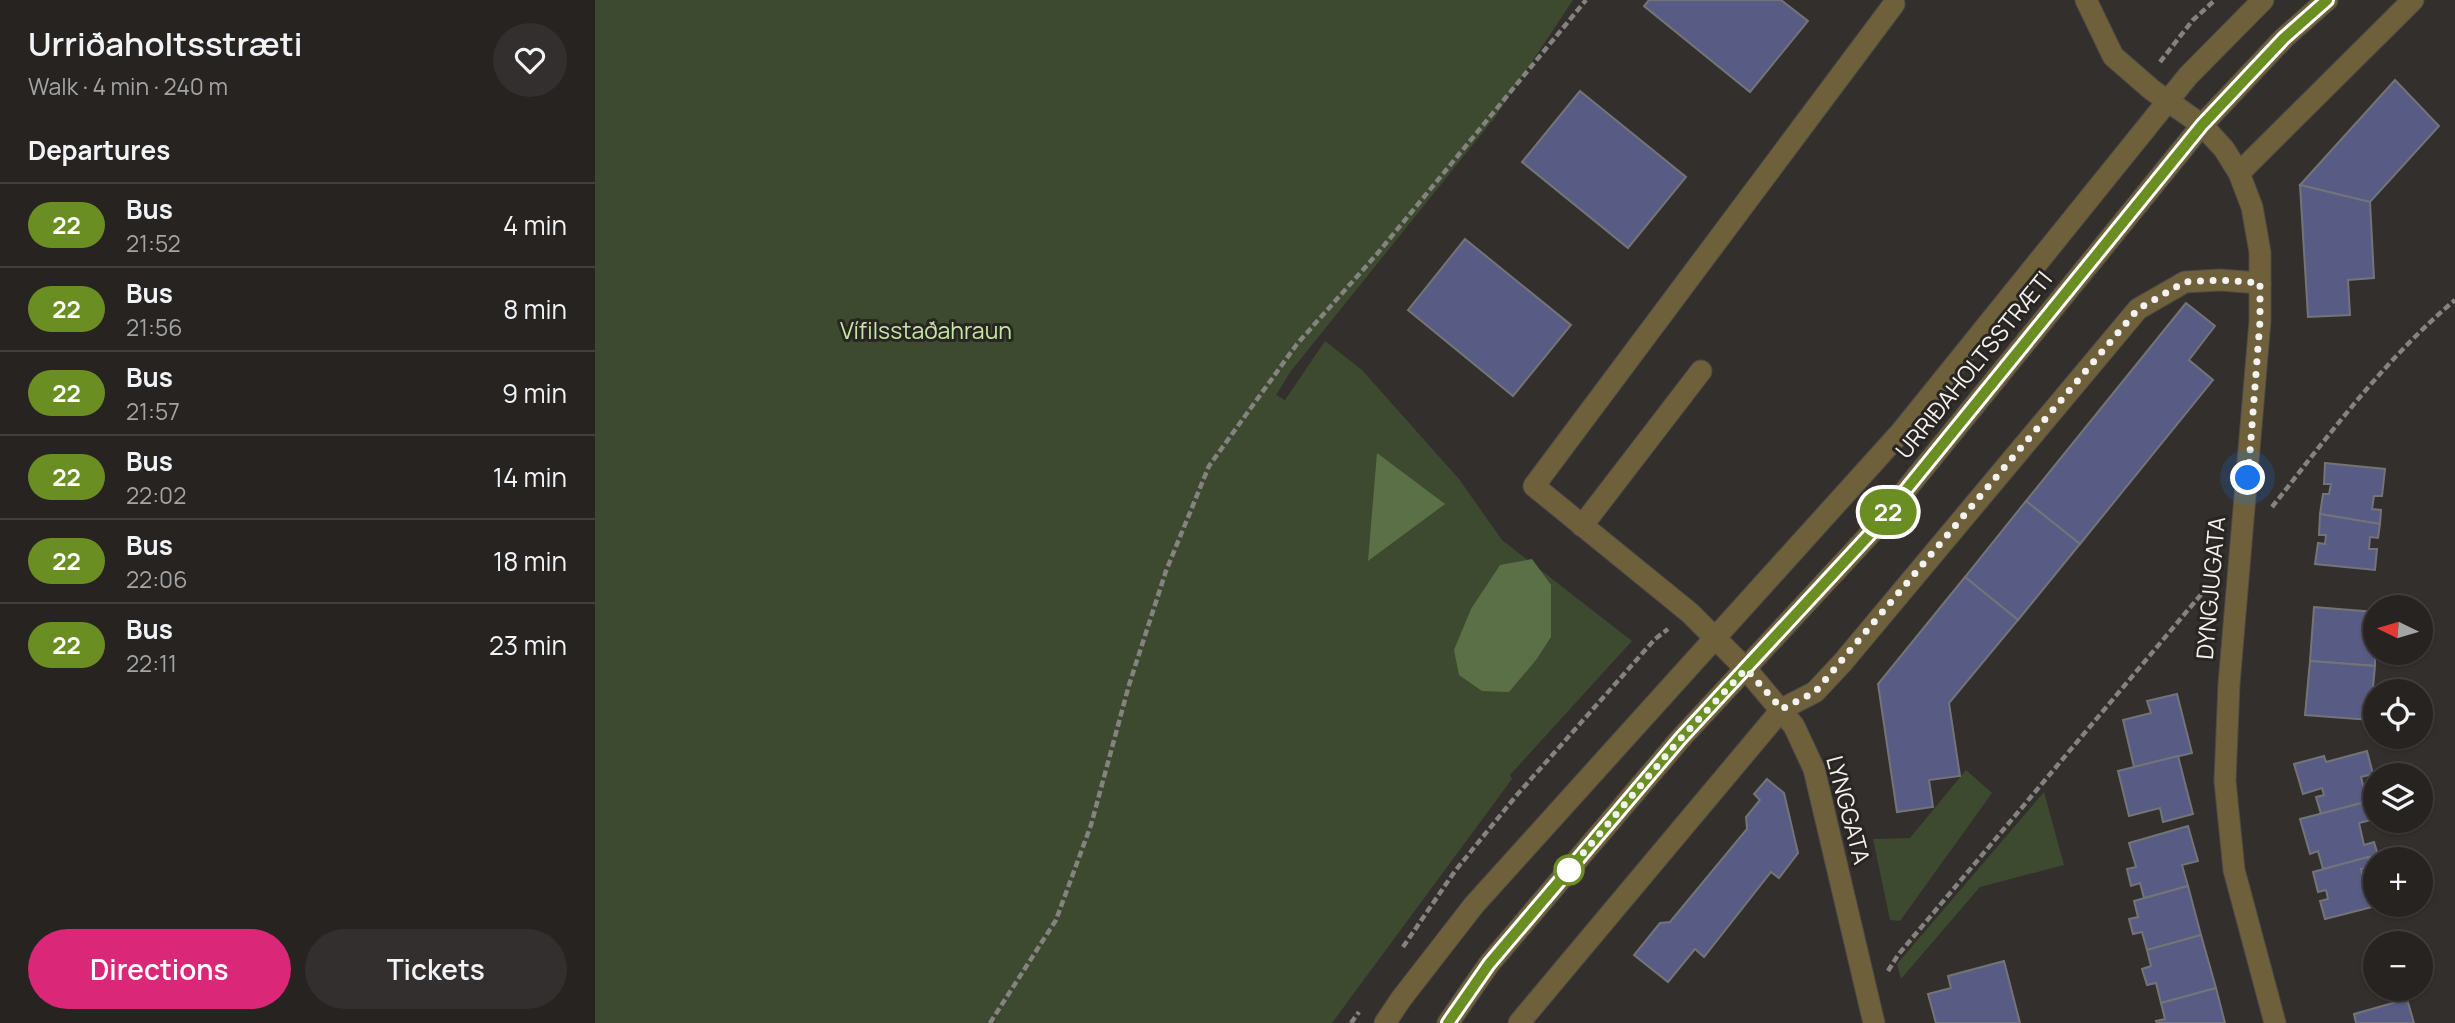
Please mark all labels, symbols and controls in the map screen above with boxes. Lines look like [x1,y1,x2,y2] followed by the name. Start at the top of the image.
[28,21,302,66] text: Urriðaholtsstræti
[493,23,567,97] button: heart
[28,70,228,102] text: Walk · 4 min · 240 m
[28,132,170,168] text: Departures
[126,191,173,227] text: Bus
[503,207,567,243] text: 4 min
[52,208,81,241] text: 22
[126,227,181,259] text: 21:52
[1888,264,2059,465] street label: URRIÐAHOLTSSTRÆTI
[126,275,173,311] text: Bus
[503,291,567,327] text: 8 min
[52,292,81,325] text: 22
[126,311,183,343] text: 21:56
[840,314,1012,346] park label: Vífilsstaðahraun
[126,359,173,395] text: Bus
[502,375,567,411] text: 9 min
[52,376,81,409] text: 22
[126,395,180,427] text: 21:57
[126,443,173,479] text: Bus
[493,459,567,495] text: 14 min
[52,460,81,493] text: 22
[2230,460,2265,495] your location
[126,479,186,511] text: 22:02
[1857,489,1919,535] line badge: 22
[1874,495,1902,528] text: 22
[2188,515,2232,661] street label: DYNGJUGATA
[126,527,173,563] text: Bus
[493,543,567,579] text: 18 min
[52,544,81,577] text: 22
[126,563,187,595] text: 22:06
[2363,595,2433,665] north arrow
[2363,595,2433,1001] map controls
[126,611,173,647] text: Bus
[489,627,567,663] text: 23 min
[52,628,81,661] text: 22
[126,647,177,679] text: 22:11
[2363,679,2433,749] button: locate
[1819,752,1879,868] street label: LYNGGATA
[2363,763,2433,833] button: layers
[2363,847,2433,917] button: +
[1554,855,1584,885] unlabelled marker
[28,929,291,1009] button: Directions
[305,929,567,1009] button: Tickets
[2363,931,2433,1001] button: −

